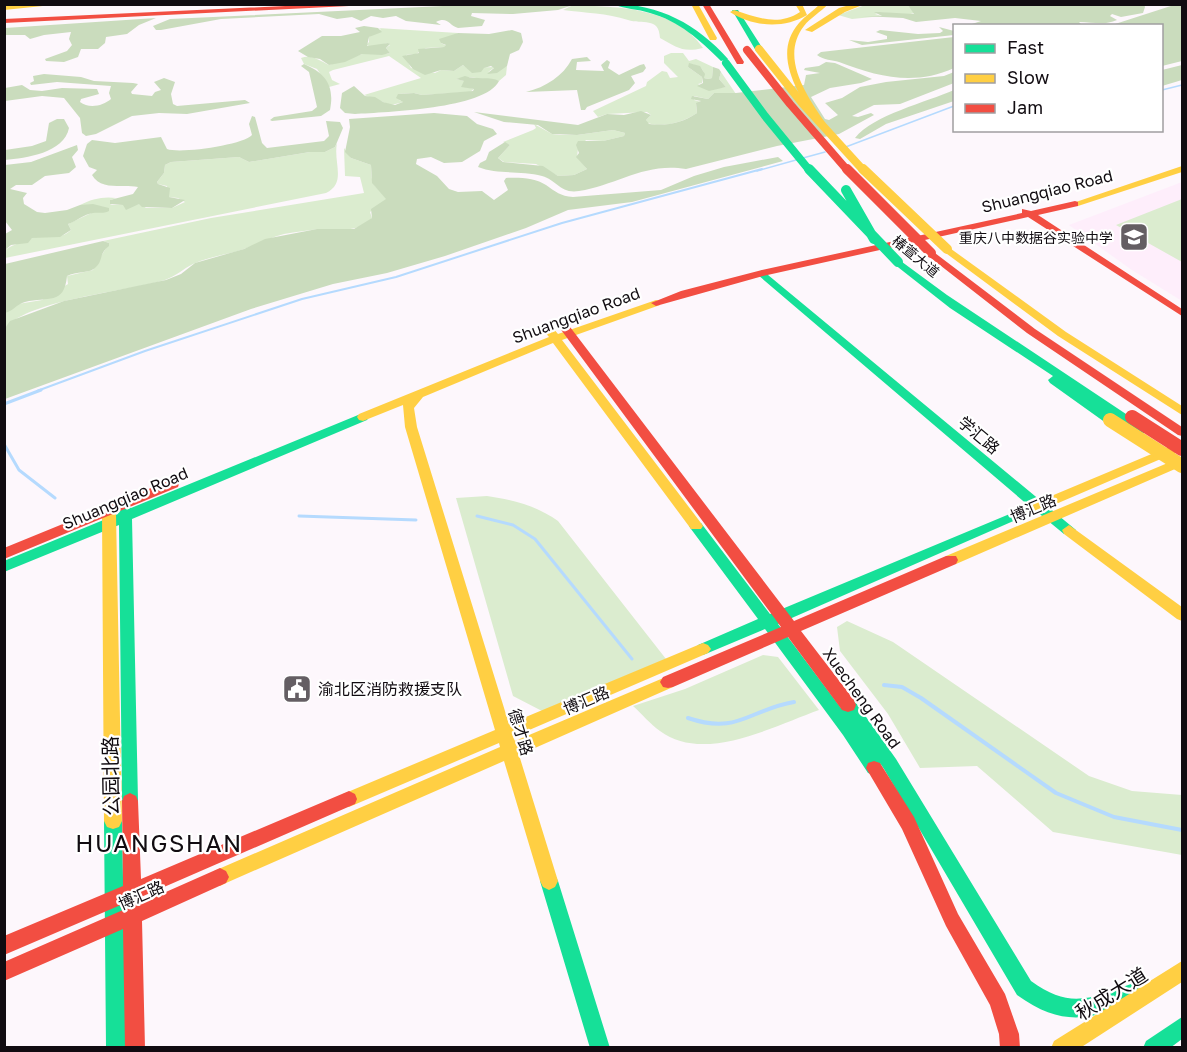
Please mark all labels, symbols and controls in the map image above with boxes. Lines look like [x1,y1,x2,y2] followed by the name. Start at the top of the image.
[953,24,1163,132] legend
[1007,36,1044,58] text: Fast
[1007,66,1050,88] text: Slow
[1007,96,1043,118] text: Jam
[979,165,1115,217] street label: Shuangqiao Road
[1118,221,1150,253] school or university icon: 重庆八中数据谷实验中学
[959,229,1113,246] place label: 重庆八中数据谷实验中学
[889,231,943,281] street label: 椿萱大道
[509,283,643,347] street label: Shuangqiao Road
[954,412,1004,458] street label: 学汇路
[59,463,191,533] street label: Shuangqiao Road
[1007,489,1059,527] street label: 博汇路
[819,644,905,752] street label: Xuecheng Road
[281,673,313,705] public building icon: 渝北区消防救援支队
[318,679,462,699] place label: 渝北区消防救援支队
[560,681,612,719] street label: 博汇路
[504,706,538,758] street label: 德才路
[97,736,123,816] street label: 公园北路
[75,828,243,857] district label: HUANGSHAN
[115,876,167,914] street label: 博汇路
[1071,962,1151,1024] street label: 秋成大道

